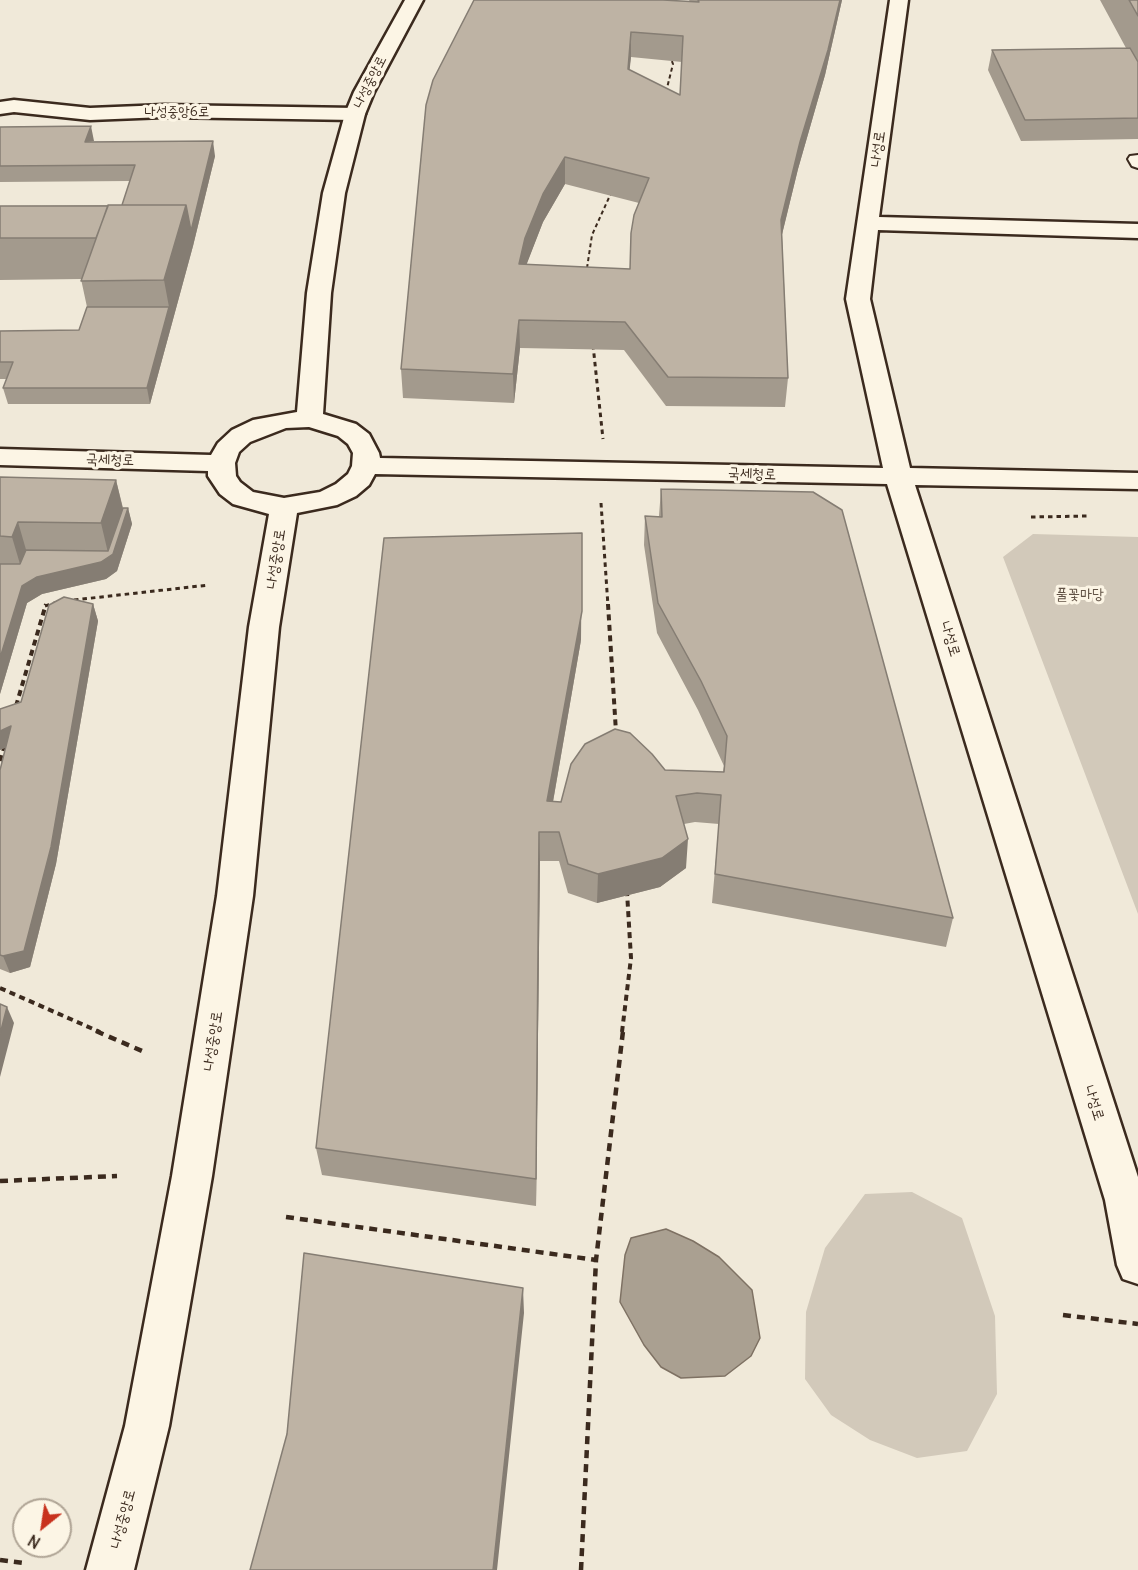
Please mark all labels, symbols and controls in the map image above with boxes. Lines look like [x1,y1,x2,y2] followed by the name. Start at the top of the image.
[350,53,390,111] street label: 나성중앙로
[145,104,209,120] street label: 나성중앙6로
[867,130,889,168] street label: 나성로
[86,451,134,469] street label: 국세청로
[728,464,776,484] street label: 국세청로
[262,528,290,590] street label: 나성중앙로
[1056,586,1104,604] park label: 풀꽃마당
[936,619,964,659] street label: 나성로
[199,1010,227,1072] street label: 나성중앙로
[1080,1083,1108,1123] street label: 나성로
[106,1488,140,1550] street label: 나성중앙로
[12,1498,72,1558] north arrow
[24,1530,44,1553] text: N

